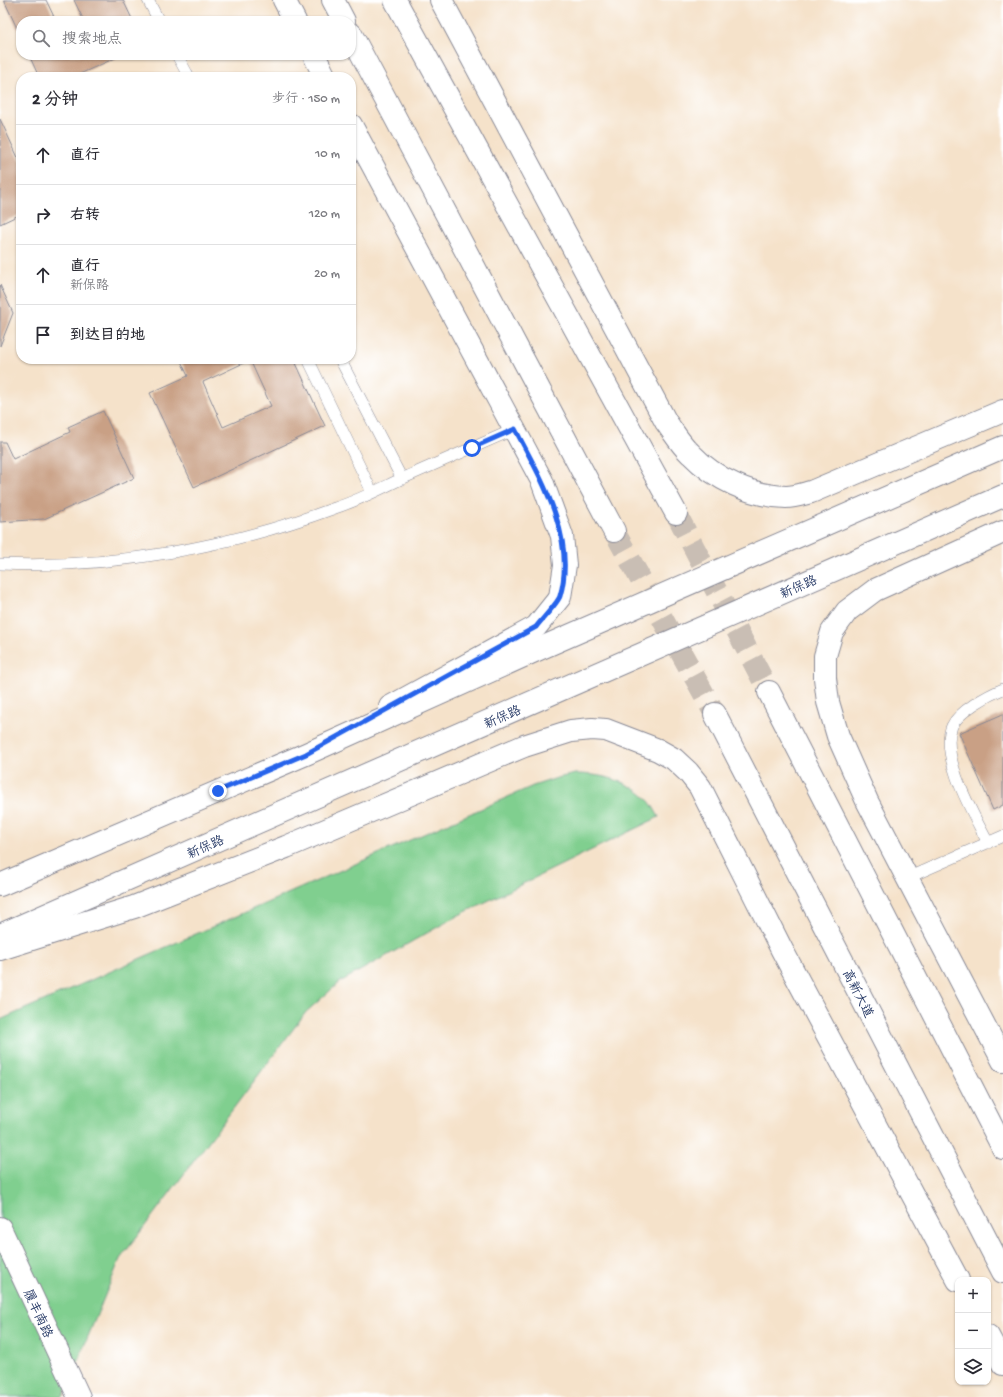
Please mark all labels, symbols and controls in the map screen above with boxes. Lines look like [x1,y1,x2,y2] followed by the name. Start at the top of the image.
[16,16,356,60] search box
[30,27,52,49] icon: search
[62,31,122,49] text: 搜索地点
[32,91,78,111] text: 2 分钟
[272,92,340,107] text: 步行 · 150 m
[32,144,54,166] icon: ahead
[70,147,100,165] text: 直行
[315,147,340,162] text: 10 m
[32,204,54,226] icon: right
[70,207,100,225] text: 右转
[309,207,340,222] text: 120 m
[70,258,100,276] text: 直行
[32,264,54,286] icon: ahead
[314,267,340,282] text: 20 m
[70,279,109,294] text: 新保路
[32,324,54,346] icon: arrive
[70,327,145,345] text: 到达目的地
[463,439,481,457] route start
[778,573,820,603] street label: 新保路
[482,703,524,733] street label: 新保路
[209,782,227,800] route end
[185,833,227,863] street label: 新保路
[838,967,876,1021] street label: 高新大道
[955,1277,991,1385] map controls
[955,1277,991,1313] button: +
[19,1287,55,1341] street label: 履丰南路
[955,1313,991,1349] button: −
[955,1349,991,1385] button: layers

